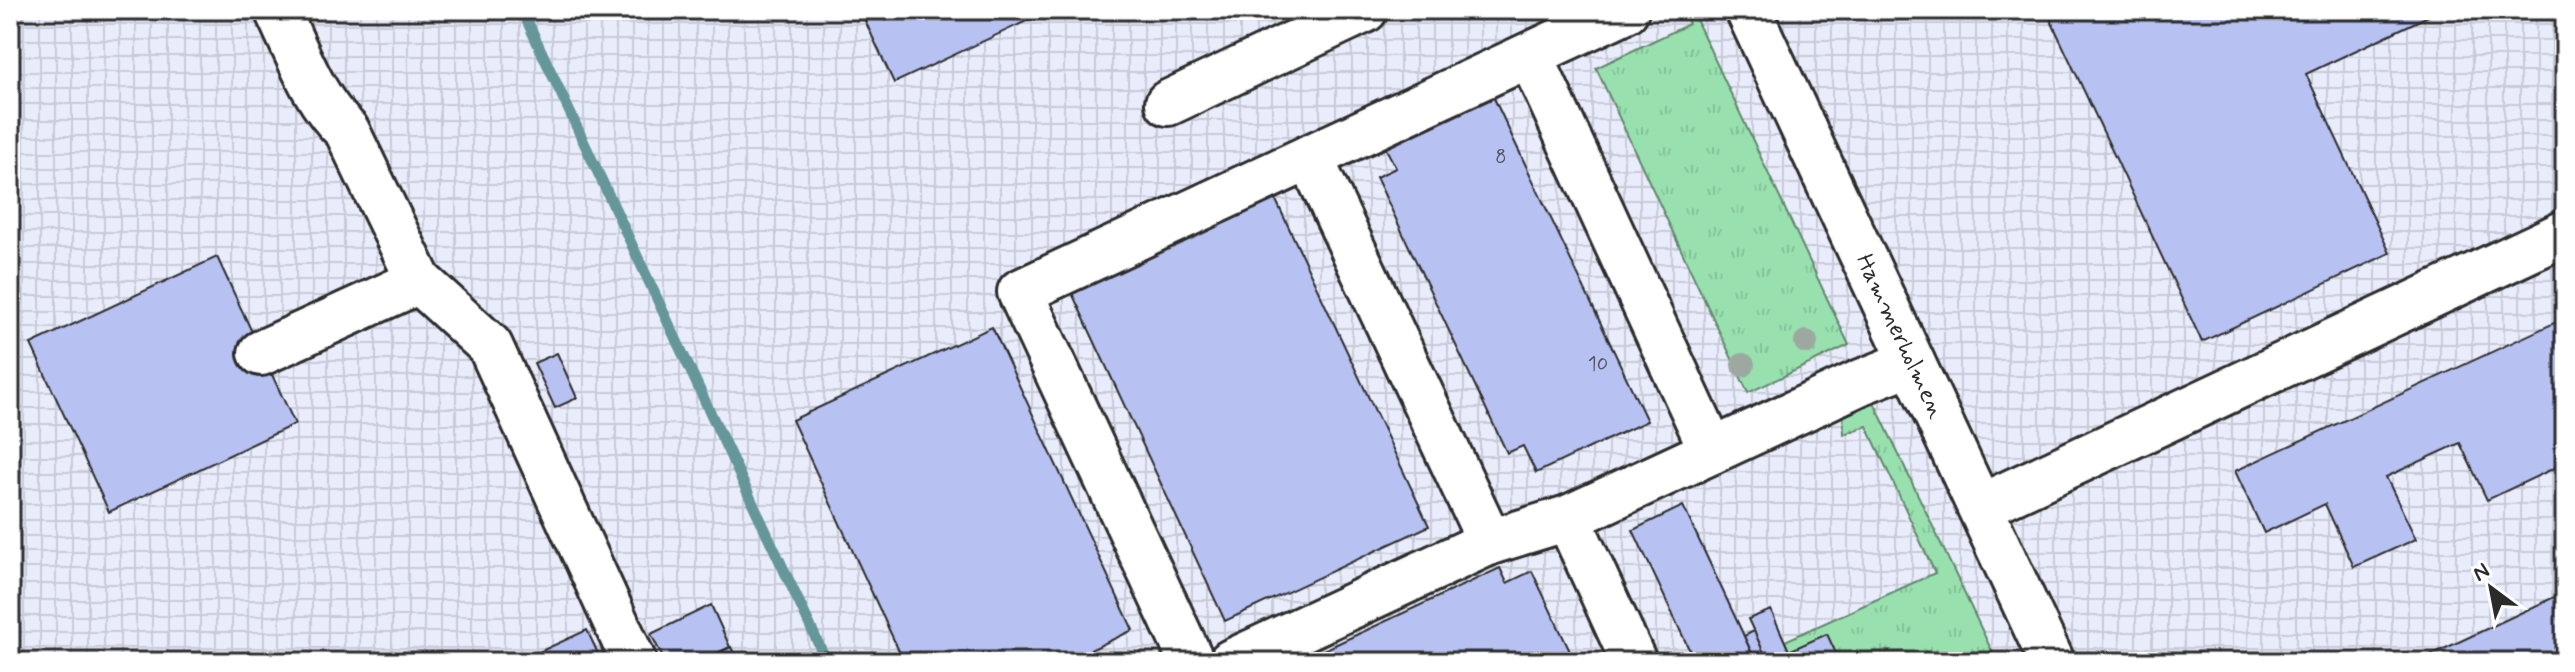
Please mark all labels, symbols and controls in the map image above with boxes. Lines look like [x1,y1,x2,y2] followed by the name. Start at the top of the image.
[1495,144,1507,171] house number: 8
[1848,249,1952,424] street label: Hammerholmen
[1588,351,1608,378] house number: 10
[2451,548,2531,628] north arrow
[2468,557,2495,588] text: N

